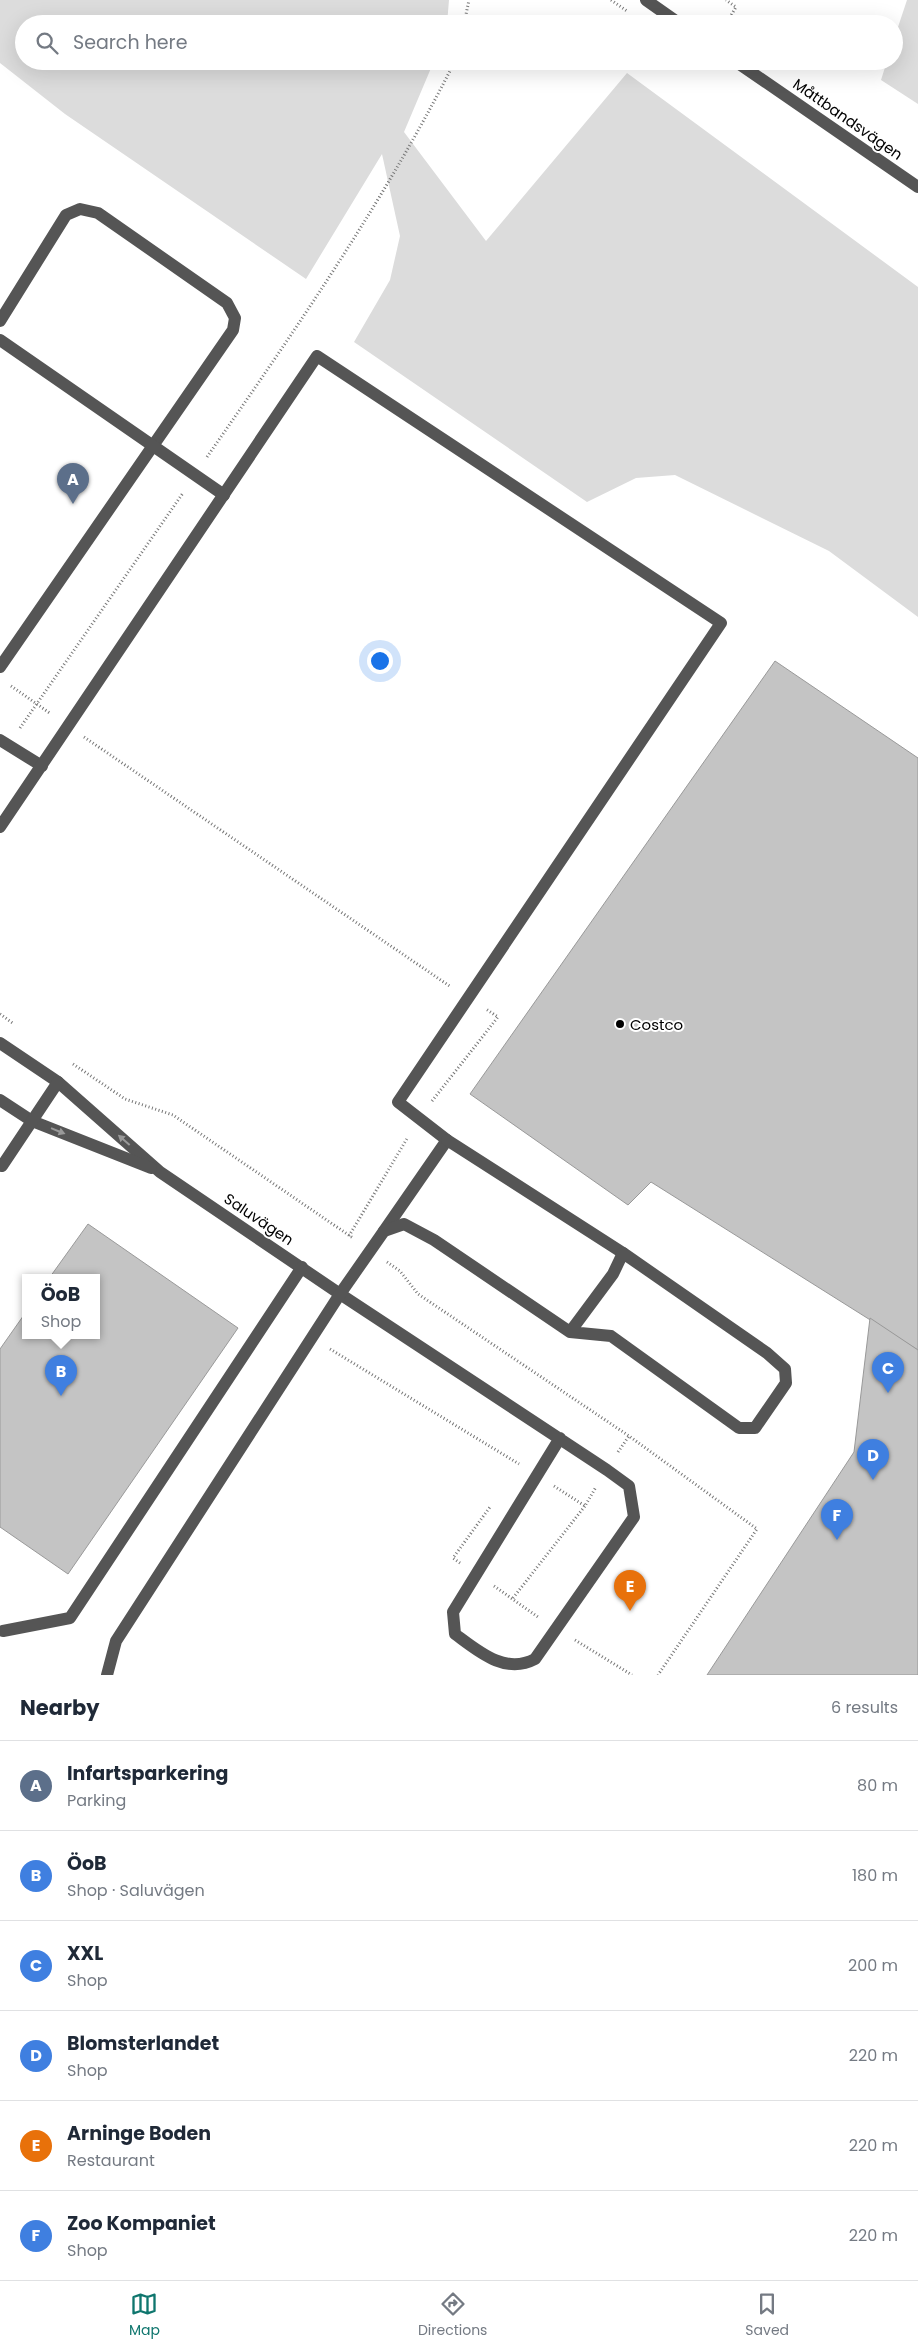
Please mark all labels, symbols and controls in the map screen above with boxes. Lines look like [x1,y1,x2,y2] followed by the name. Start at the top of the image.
[15,15,903,70] search box
[33,29,61,57] icon: search
[73,29,187,56] text: Search here
[789,73,907,165] street label: Måttbandsvägen
[57,463,89,504] pin: A
[367,648,393,674] your location
[630,1014,683,1035] place label: Costco
[614,1018,626,1030] marker: Costco
[51,1128,65,1136] one-way arrow
[118,1134,130,1146] one-way arrow
[220,1188,298,1250] street label: Saluvägen
[22,1274,100,1339] popup
[41,1281,80,1308] text: ÖoB
[41,1310,81,1333] text: Shop
[872,1352,904,1393] pin: C
[45,1355,77,1396] pin: B
[857,1439,889,1480] pin: D
[821,1499,853,1540] pin: F
[614,1570,646,1611] pin: E
[20,1693,100,1722] text: Nearby
[831,1696,898,1719] text: 6 results
[67,1760,228,1787] text: Infartsparkering
[30,1774,42,1797] text: A
[857,1774,898,1797] text: 80 m
[67,1789,126,1812] text: Parking
[67,1850,107,1877] text: ÖoB
[31,1864,41,1887] text: B
[852,1864,898,1887] text: 180 m
[67,1879,205,1902] text: Shop · Saluvägen
[67,1940,103,1967] text: XXL
[30,1954,42,1977] text: C
[848,1954,898,1977] text: 200 m
[67,1969,108,1992] text: Shop
[67,2030,219,2057] text: Blomsterlandet
[30,2044,42,2067] text: D
[849,2044,898,2067] text: 220 m
[67,2059,108,2082] text: Shop
[67,2120,211,2147] text: Arninge Boden
[32,2134,40,2157] text: E
[849,2134,898,2157] text: 220 m
[67,2149,155,2172] text: Restaurant
[67,2210,216,2237] text: Zoo Kompaniet
[32,2224,40,2247] text: F
[849,2224,898,2247] text: 220 m
[67,2239,108,2262] text: Shop
[129,2290,160,2341] tab: Map
[418,2290,487,2341] tab: Directions
[745,2290,789,2341] tab: Saved

